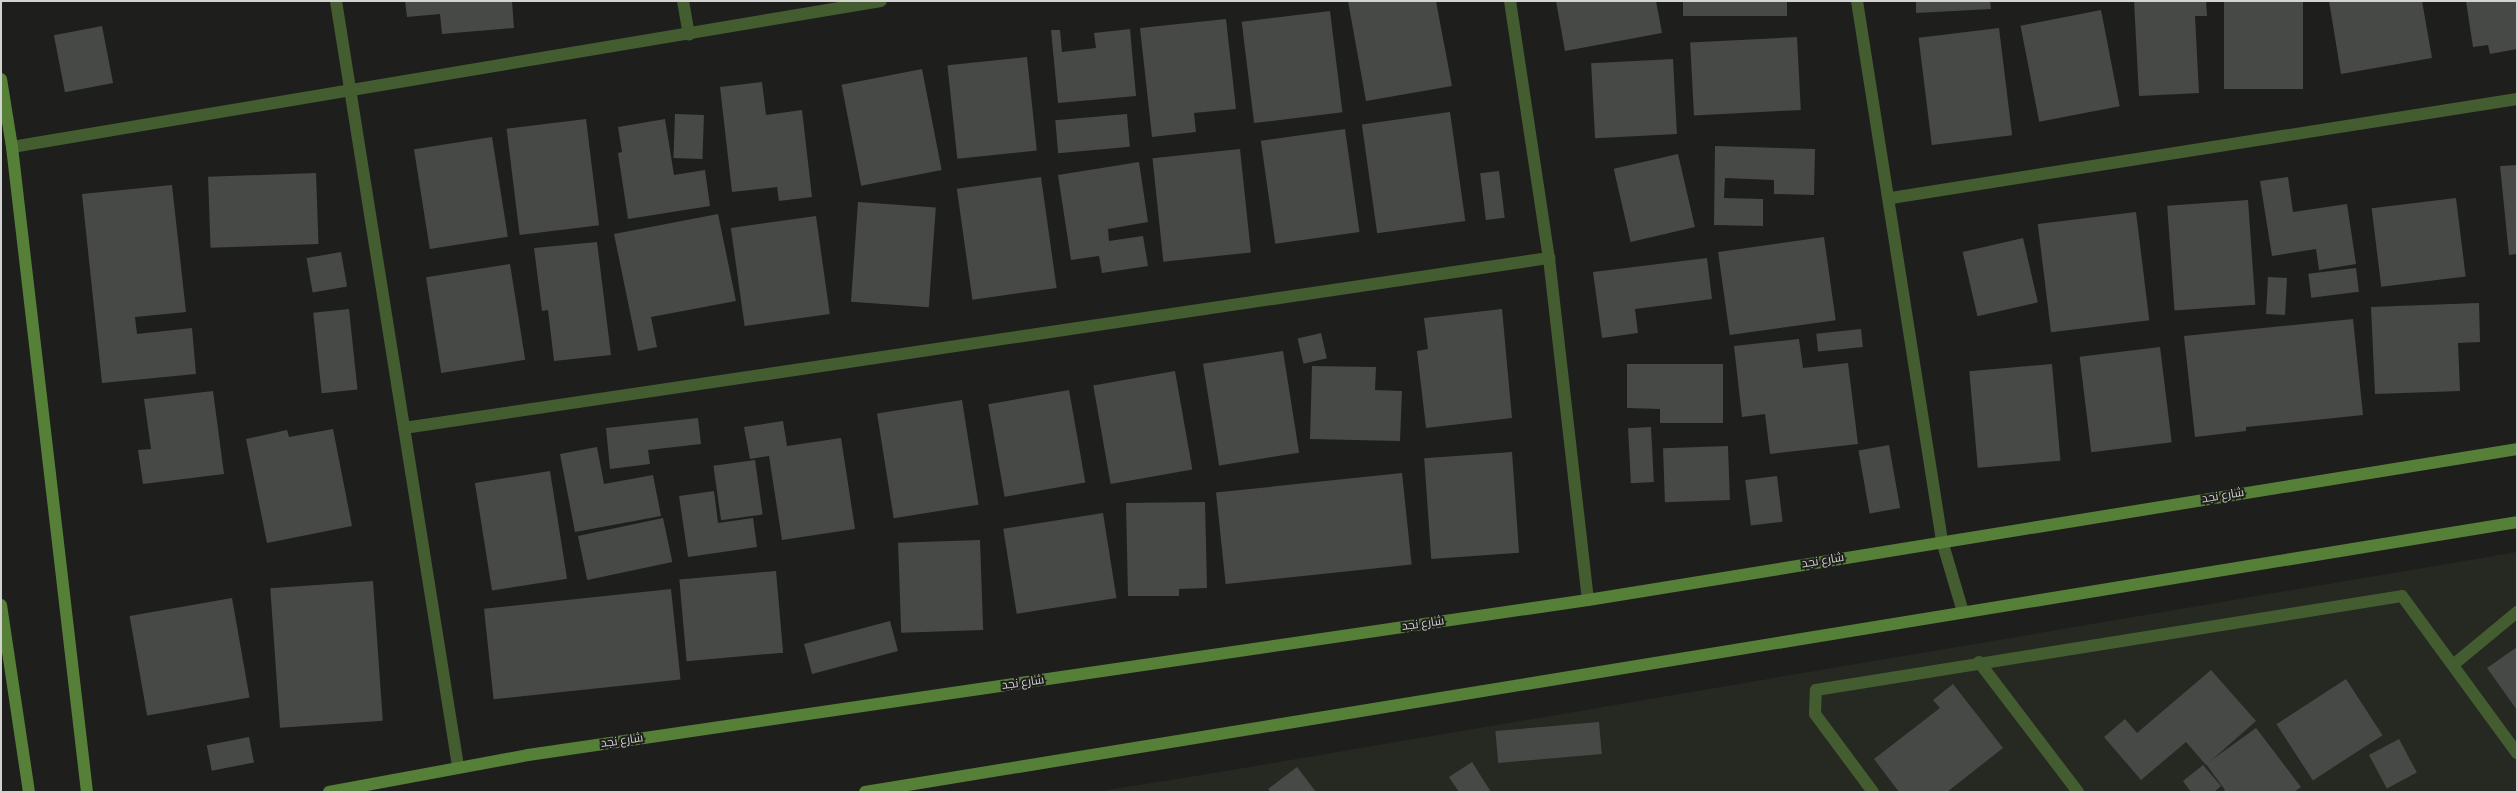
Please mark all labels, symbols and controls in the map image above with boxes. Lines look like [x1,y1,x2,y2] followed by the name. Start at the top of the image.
[2201,486,2245,506] street label: شارع نجد
[1801,551,1845,571] street label: شارع نجد
[1401,614,1445,634] street label: شارع نجد
[1001,673,1045,693] street label: شارع نجد
[600,731,644,751] street label: شارع نجد

